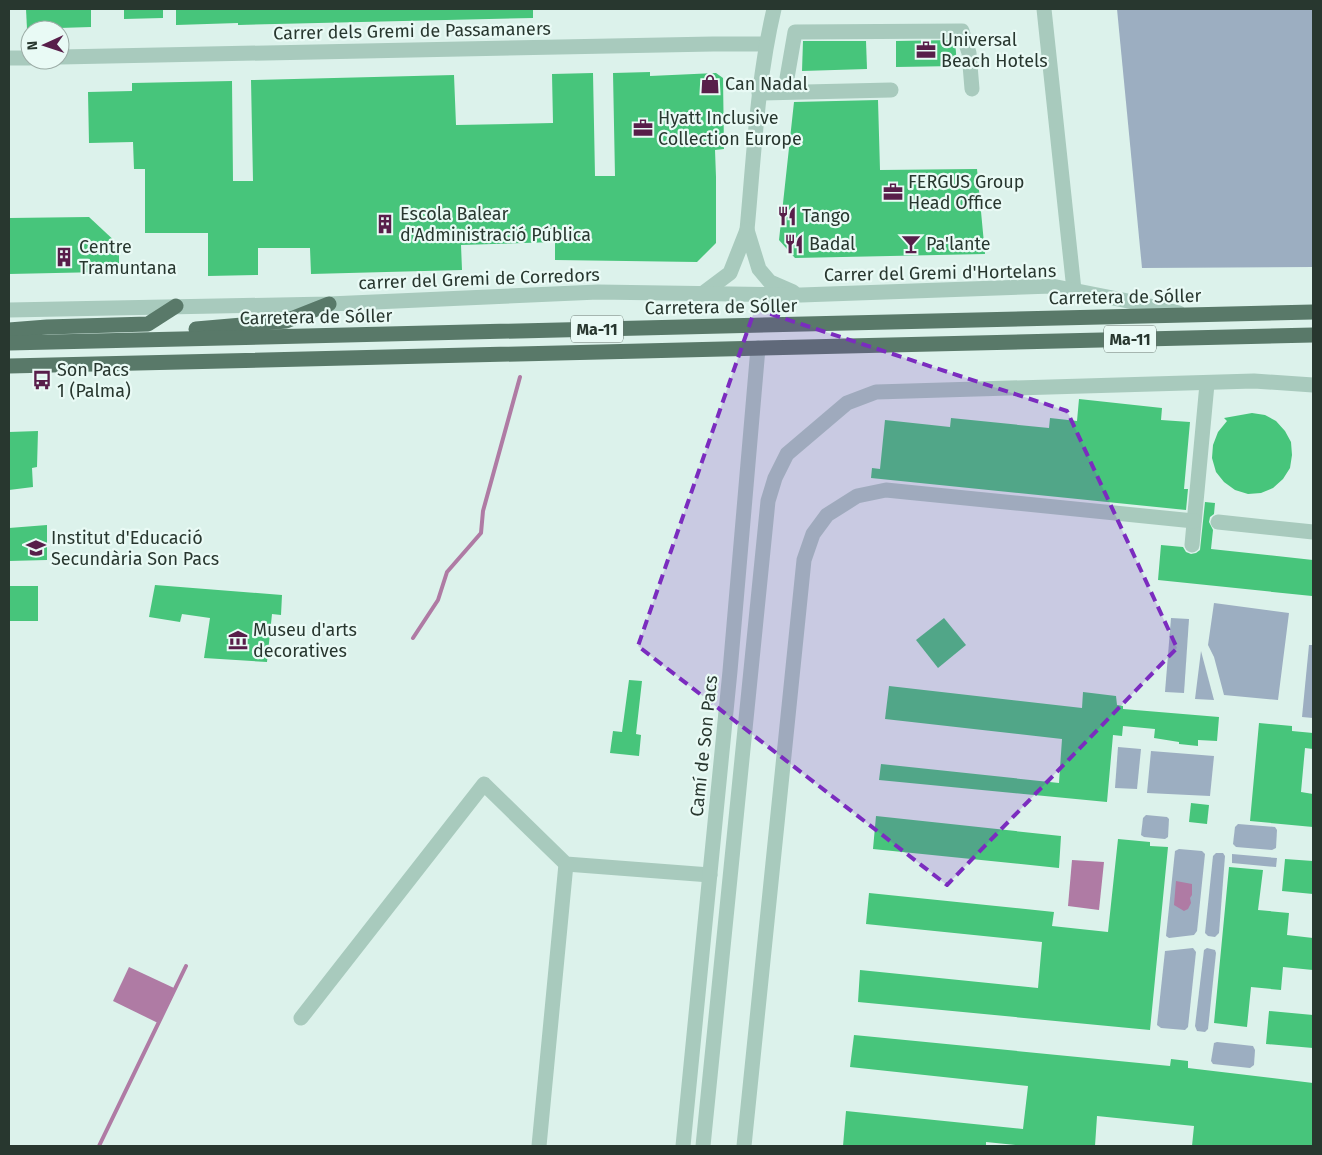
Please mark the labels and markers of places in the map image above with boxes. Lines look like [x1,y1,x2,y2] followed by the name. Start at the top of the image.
[941,29,1048,72] place label: Universal Beach Hotels
[915,39,937,61] office icon: Universal Beach Hotels
[699,73,721,95] shop icon: Can Nadal
[725,73,808,95] place label: Can Nadal
[658,107,802,150] place label: Hyatt Inclusive Collection Europe
[632,117,654,139] office icon: Hyatt Inclusive Collection Europe
[908,171,1024,214] place label: FERGUS Group Head Office
[882,181,904,203] office icon: FERGUS Group Head Office
[400,203,591,246] place label: Escola Balear d'Administració Pública
[776,205,798,227] restaurant icon: Tango
[802,205,850,227] place label: Tango
[374,213,396,235] building icon: Escola Balear d'Administració Pública
[783,233,805,255] restaurant icon: Badal
[809,233,855,255] place label: Badal
[900,233,922,255] bar icon: Pa'lante
[926,233,991,255] place label: Pa'lante
[79,236,177,279] place label: Centre Tramuntana
[53,246,75,268] building icon: Centre Tramuntana
[57,359,131,402] place label: Son Pacs 1 (Palma)
[31,369,53,391] bus stop icon: Son Pacs 1 (Palma)
[51,527,219,570] place label: Institut d'Educació Secundària Son Pacs
[25,537,47,559] school or university icon: Institut d'Educació Secundària Son Pacs
[253,619,357,662] place label: Museu d'arts decoratives
[227,629,249,651] museum icon: Museu d'arts decoratives

